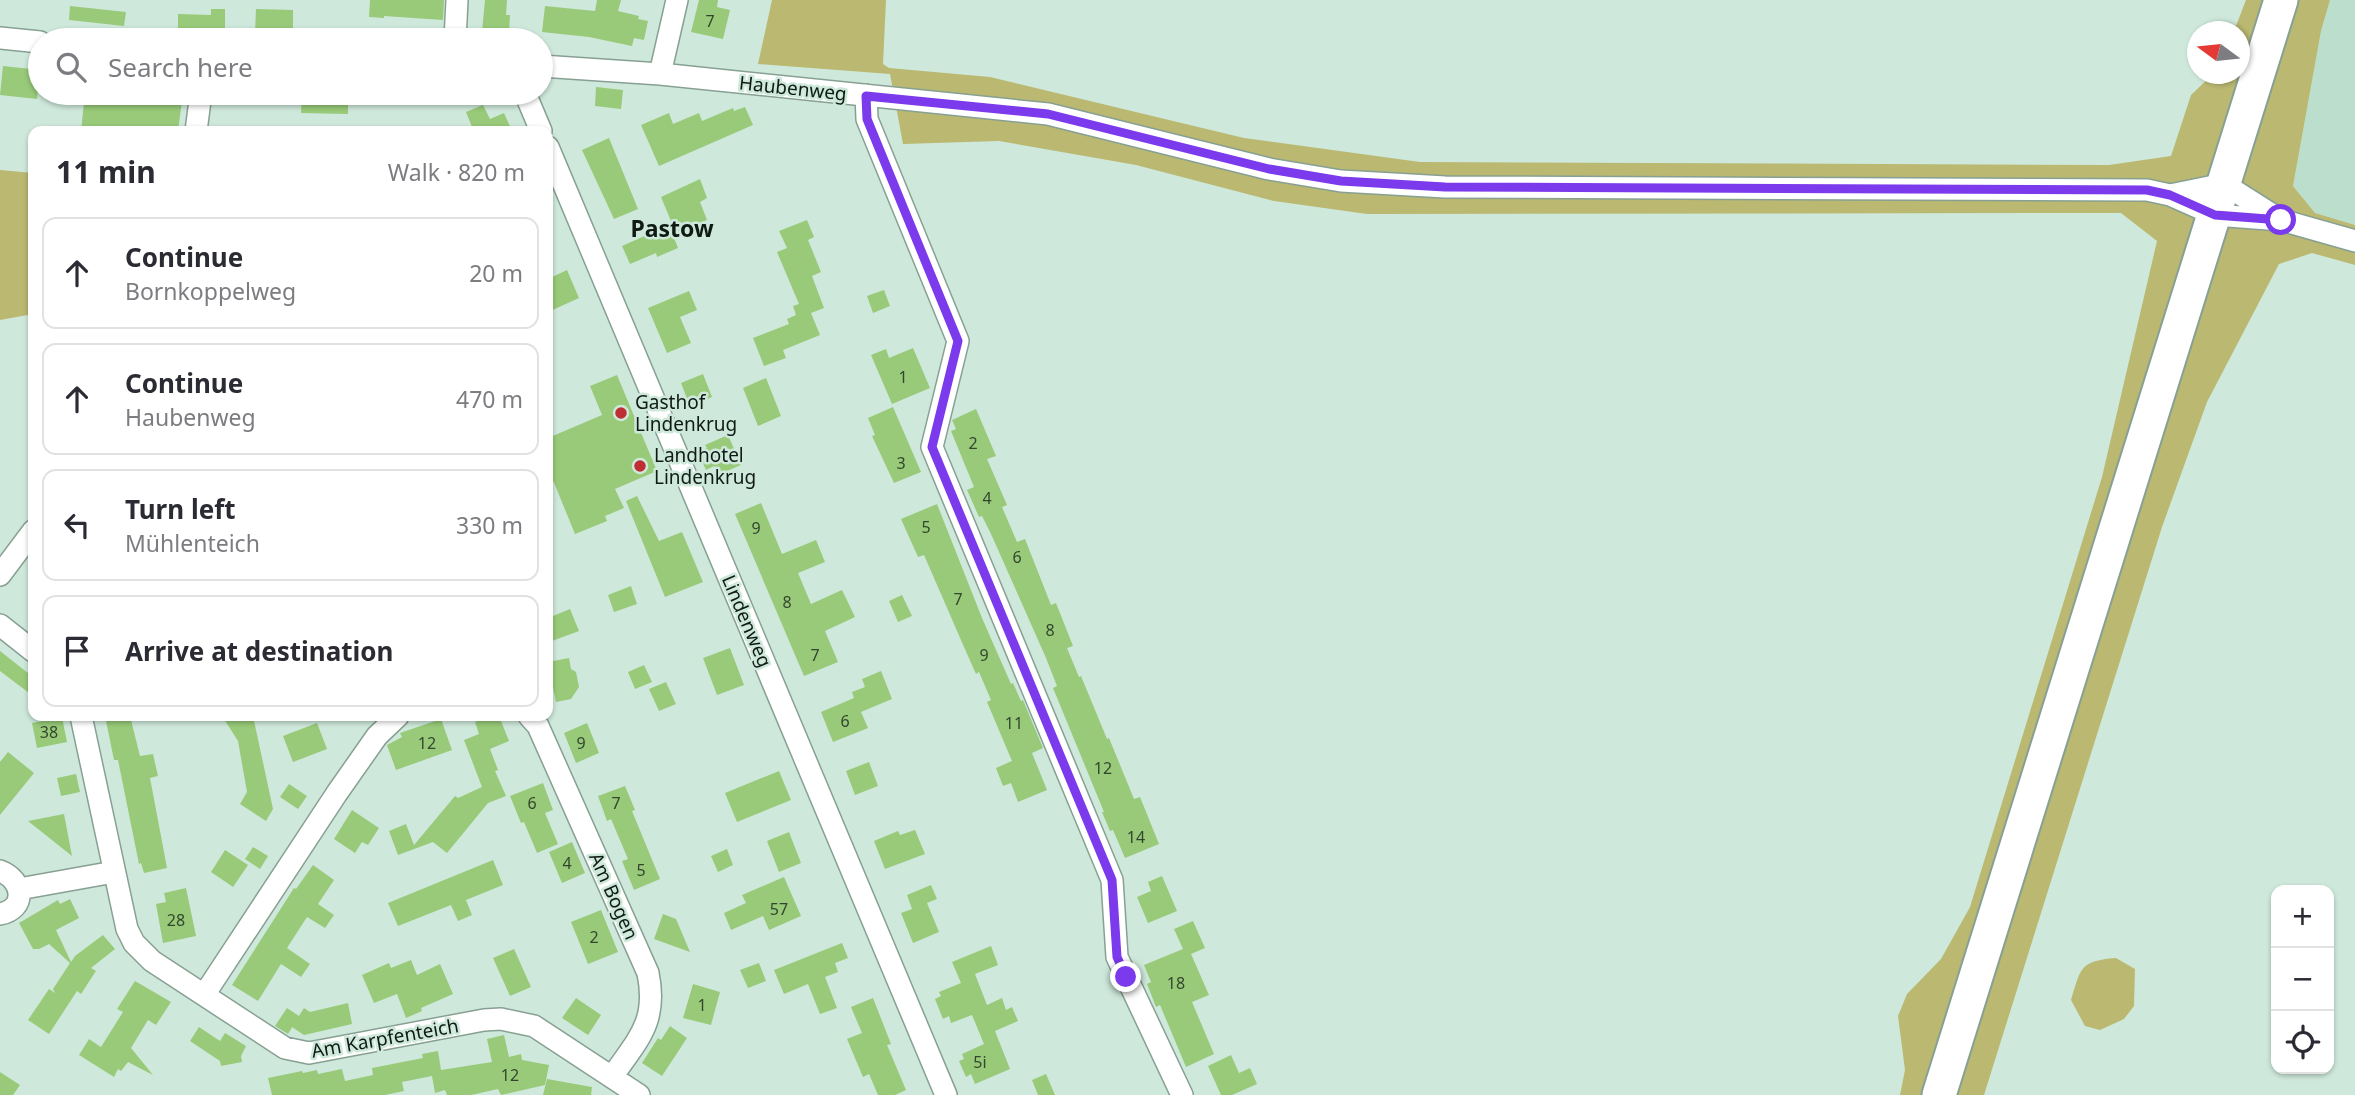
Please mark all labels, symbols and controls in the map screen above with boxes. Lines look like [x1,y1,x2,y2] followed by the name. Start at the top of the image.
[705,10,715,32] house number: 7
[2187,21,2250,84] north arrow
[28,28,553,105] search box
[52,48,90,86] icon: search
[108,49,253,85] text: Search here
[738,69,848,107] street label: Haubenweg
[56,151,156,192] text: 11 min
[388,156,525,188] text: Walk · 820 m
[2265,204,2296,235] route start
[630,212,714,244] district label: Pastow
[125,239,243,275] text: Continue
[58,254,96,292] icon: ahead
[469,257,523,289] text: 20 m
[125,275,296,307] text: Bornkoppelweg
[125,365,243,401] text: Continue
[898,366,908,388] house number: 1
[58,380,96,418] icon: ahead
[456,383,523,415] text: 470 m
[635,389,737,437] place label: Gasthof Lindenkrug
[125,401,256,433] text: Haubenweg
[613,405,629,421] marker: Gasthof Lindenkrug
[968,432,978,454] house number: 2
[654,442,756,490] place label: Landhotel Lindenkrug
[896,452,906,474] house number: 3
[632,458,648,474] marker: Landhotel Lindenkrug
[982,487,992,509] house number: 4
[125,491,236,527] text: Turn left
[58,506,96,544] icon: left
[456,509,523,541] text: 330 m
[921,516,931,538] house number: 5
[751,517,761,539] house number: 9
[125,527,260,559] text: Mühlenteich
[1012,546,1022,568] house number: 6
[716,571,778,671] street label: Lindenweg
[953,588,963,610] house number: 7
[782,591,792,613] house number: 8
[1045,619,1055,641] house number: 8
[58,632,96,670] icon: arrive
[125,633,394,669] text: Arrive at destination
[810,644,820,666] house number: 7
[979,644,989,666] house number: 9
[840,710,850,732] house number: 6
[1005,712,1023,734] house number: 11
[40,721,58,743] house number: 38
[418,732,436,754] house number: 12
[576,732,586,754] house number: 9
[1094,757,1112,779] house number: 12
[527,792,537,814] house number: 6
[611,792,621,814] house number: 7
[1127,826,1145,848] house number: 14
[583,848,645,944] street label: Am Bogen
[562,852,572,874] house number: 4
[636,859,646,881] house number: 5
[2271,885,2334,1074] map controls
[2271,885,2334,948] button: +
[770,898,788,920] house number: 57
[167,909,185,931] house number: 28
[589,926,599,948] house number: 2
[2271,948,2334,1011] button: −
[1110,961,1141,992] route end
[1167,972,1185,994] house number: 18
[697,994,707,1016] house number: 1
[2271,1011,2334,1074] button: locate
[309,1012,461,1064] street label: Am Karpfenteich
[973,1051,987,1073] house number: 5i
[501,1064,519,1086] house number: 12

